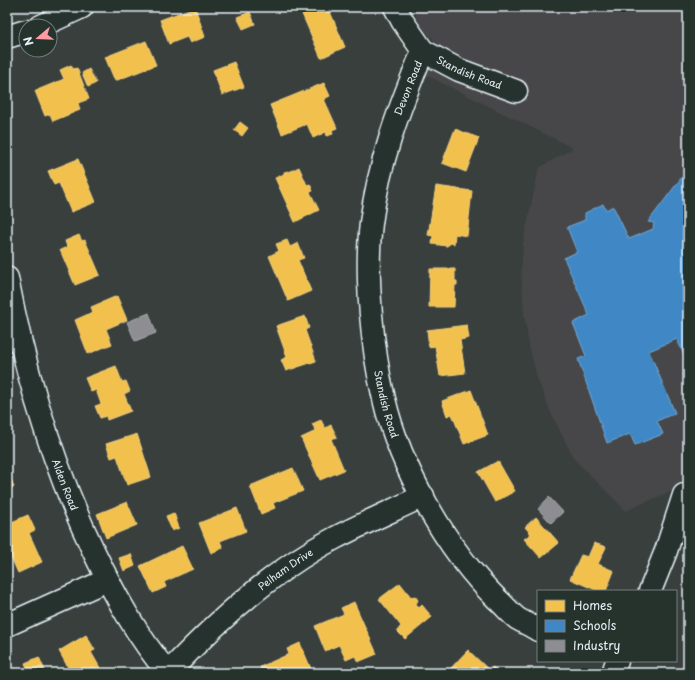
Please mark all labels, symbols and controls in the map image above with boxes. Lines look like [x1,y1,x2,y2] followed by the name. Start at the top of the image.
[18,18,58,58] north arrow
[19,34,38,48] text: N
[434,51,504,92] street label: Standish Road
[390,58,425,117] street label: Devon Road
[371,369,403,440] street label: Standish Road
[49,457,83,513] street label: Alden Road
[254,544,315,593] street label: Pelham Drive
[537,590,677,662] legend
[573,596,612,614] text: Homes
[573,616,617,634] text: Schools
[573,636,621,654] text: Industry

